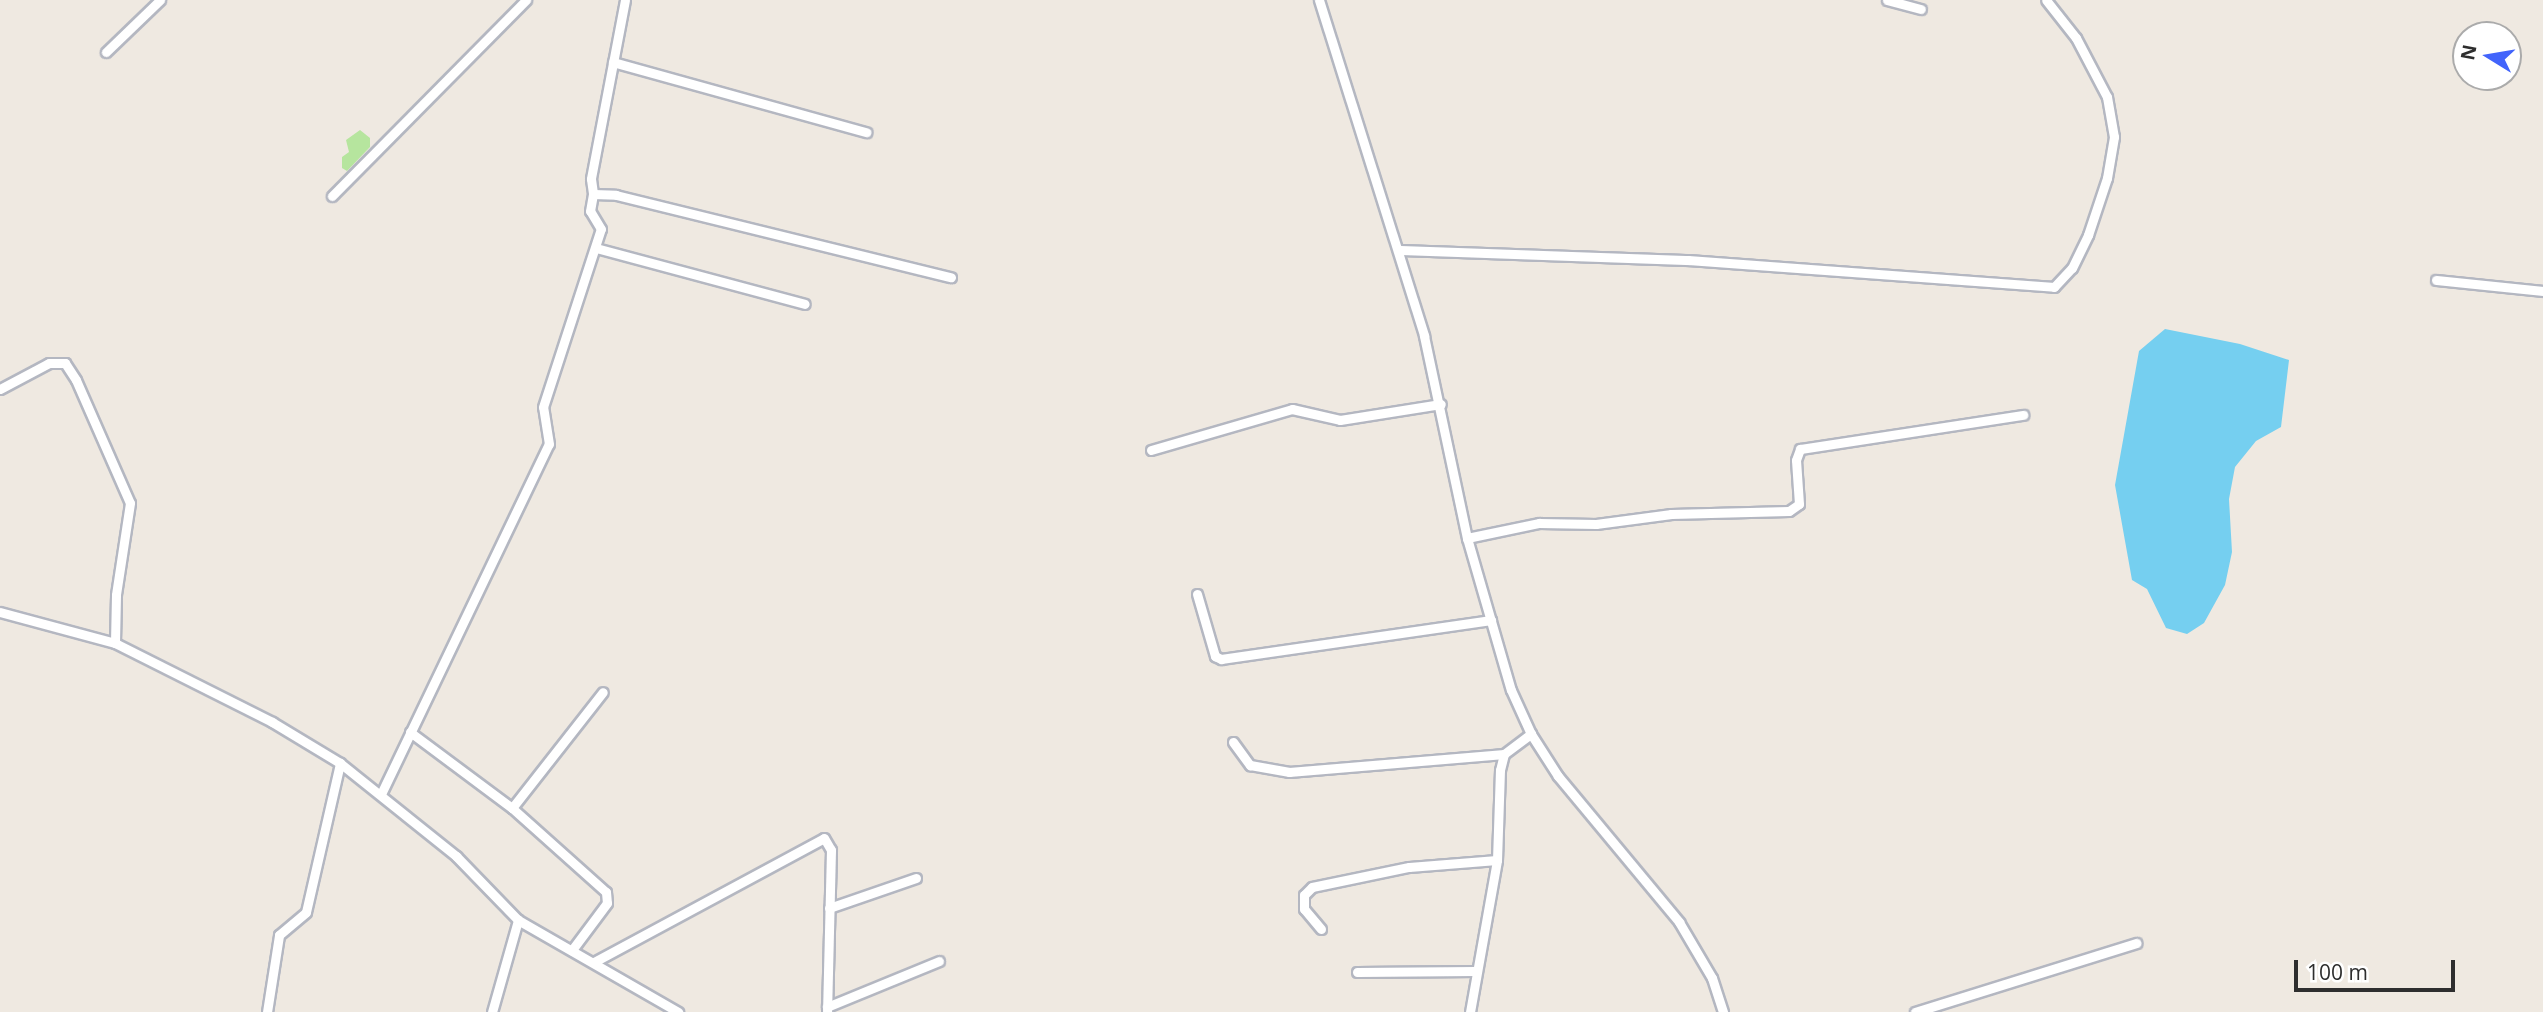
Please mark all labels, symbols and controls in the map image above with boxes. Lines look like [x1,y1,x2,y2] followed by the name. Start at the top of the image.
[2452,21,2522,91] north arrow
[2454,42,2483,62] text: N
[2298,946,2459,990] scale bar
[2307,958,2368,986] text: 100 m

